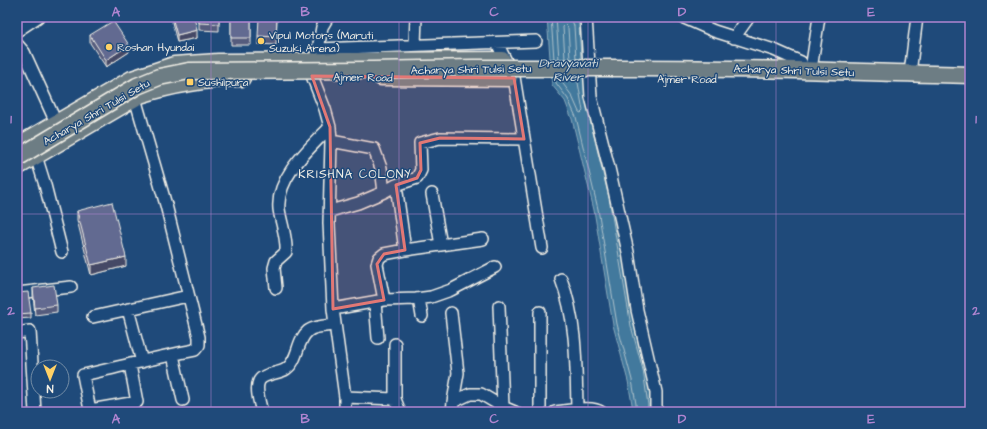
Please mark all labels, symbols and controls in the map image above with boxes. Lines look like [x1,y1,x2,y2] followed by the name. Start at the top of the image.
[112,3,121,21] text: A
[300,3,310,21] text: B
[489,3,499,21] text: C
[678,3,687,21] text: D
[867,3,875,21] text: E
[269,28,373,56] place label: Vipul Motors (Maruti Suzuki Arena)
[256,36,266,46] marker: Vipul Motors (Maruti Suzuki Arena)
[117,40,195,56] place label: Roshan Hyundai
[104,42,114,52] marker: Roshan Hyundai
[539,55,599,86] water label: Dravyavati River
[411,61,532,79] street label: Acharya Shri Tulsi Setu
[733,61,855,81] street label: Acharya Shri Tulsi Setu
[333,69,393,86] street label: Ajmer Road
[657,72,717,87] street label: Ajmer Road
[198,75,249,90] place label: Sushilpura
[40,76,153,150] street label: Acharya Shri Tulsi Setu
[185,77,195,87] marker: Sushilpura
[10,110,12,128] text: 1
[975,110,977,128] text: 1
[298,166,412,183] district label: KRISHNA COLONY
[6,302,15,320] text: 2
[971,302,980,320] text: 2
[30,359,70,399] north arrow
[46,381,53,396] text: N
[112,410,121,428] text: A
[300,410,310,428] text: B
[489,410,499,428] text: C
[678,410,687,428] text: D
[867,410,875,428] text: E

